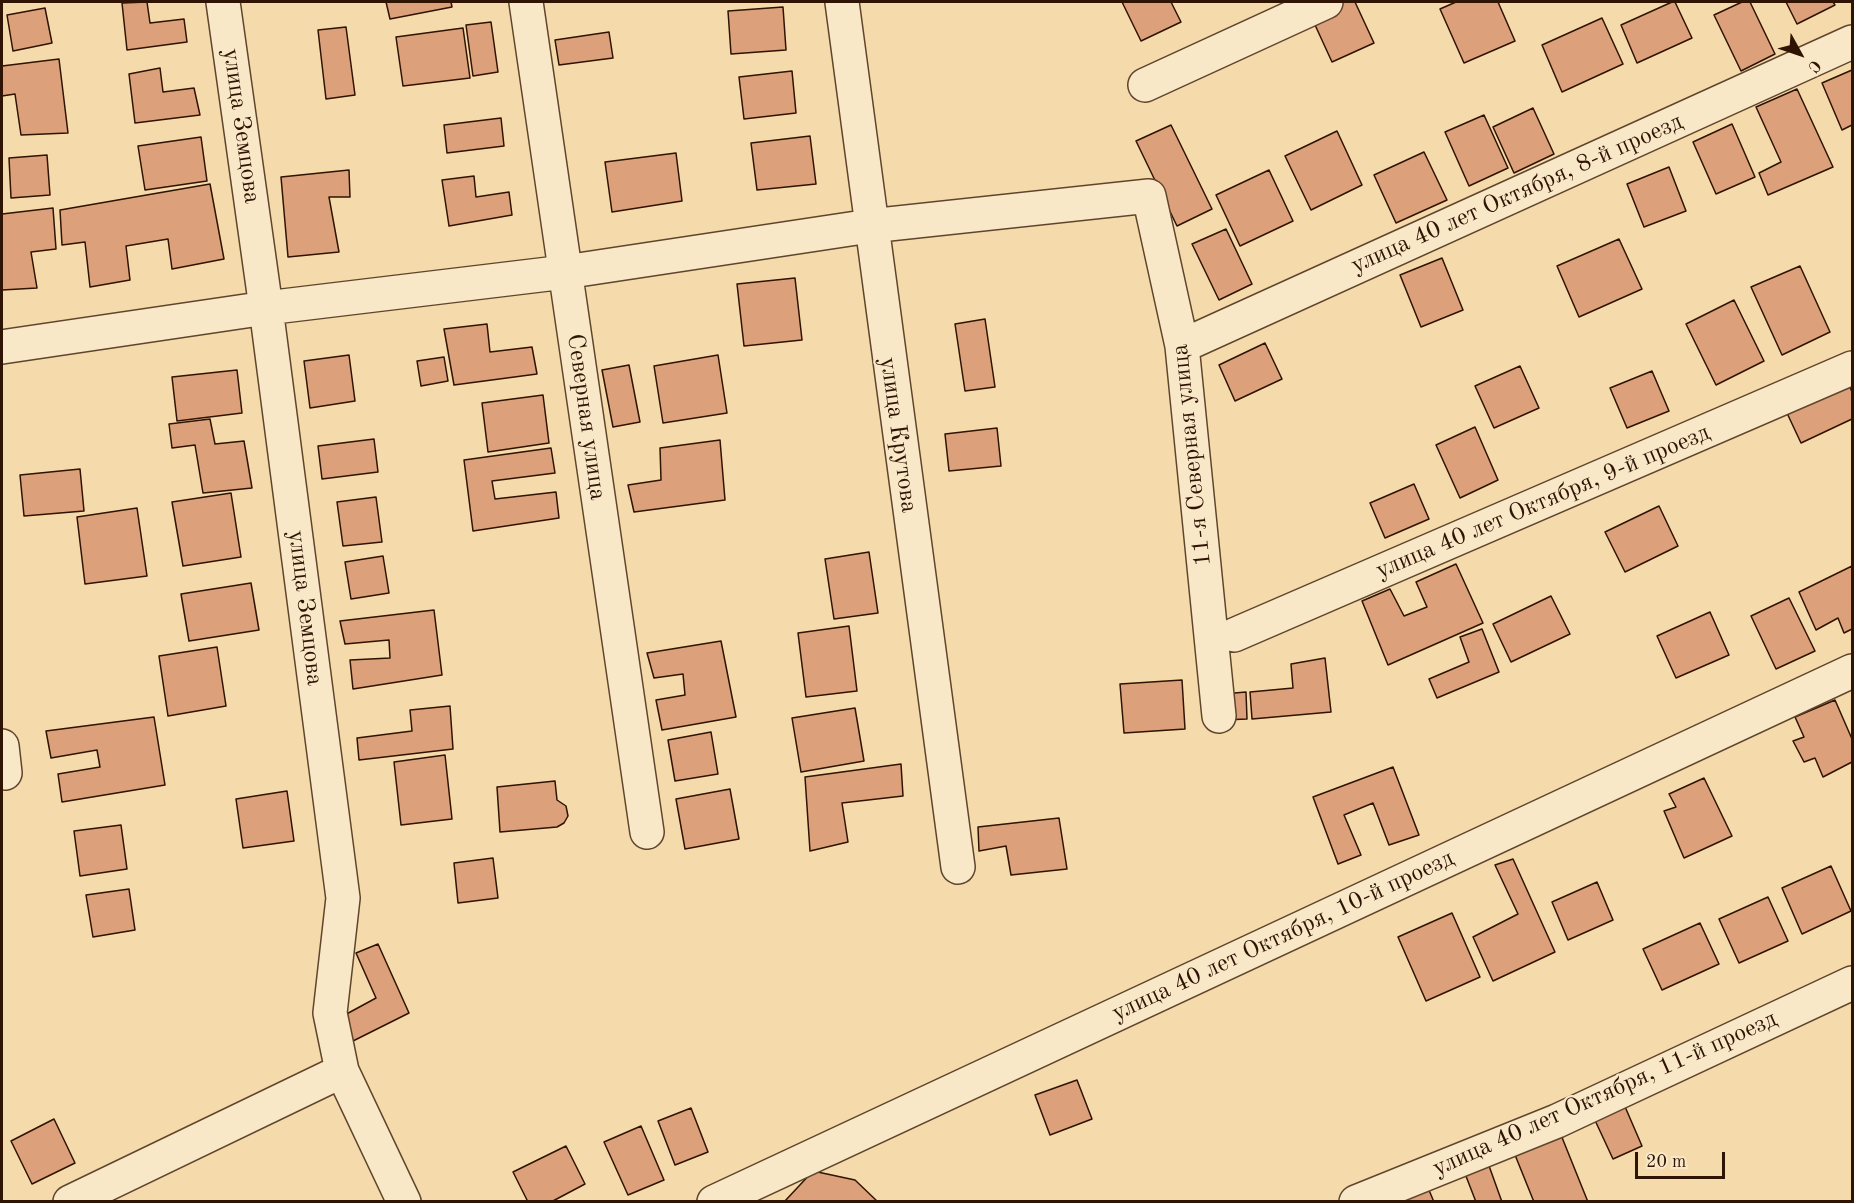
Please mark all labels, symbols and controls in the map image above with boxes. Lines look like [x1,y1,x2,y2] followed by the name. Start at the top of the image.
[1770,24,1830,84] north arrow
[216,47,266,205] street label: улица Земцова
[1804,56,1823,75] text: С
[1347,108,1687,280] street label: улица 40 лет Октября, 8-й проезд
[560,332,612,502] street label: Северная улица
[1166,342,1218,568] street label: 11-я Северная улица
[873,355,923,515] street label: улица Крутова
[1372,418,1714,586] street label: улица 40 лет Октября, 9-й проезд
[281,529,329,687] street label: улица Земцова
[1108,844,1458,1028] street label: улица 40 лет Октября, 10-й проезд
[1428,1005,1782,1183] street label: улица 40 лет Октября, 11-й проезд
[1638,1140,1728,1178] scale bar
[1646,1153,1686,1171] text: 20 m

